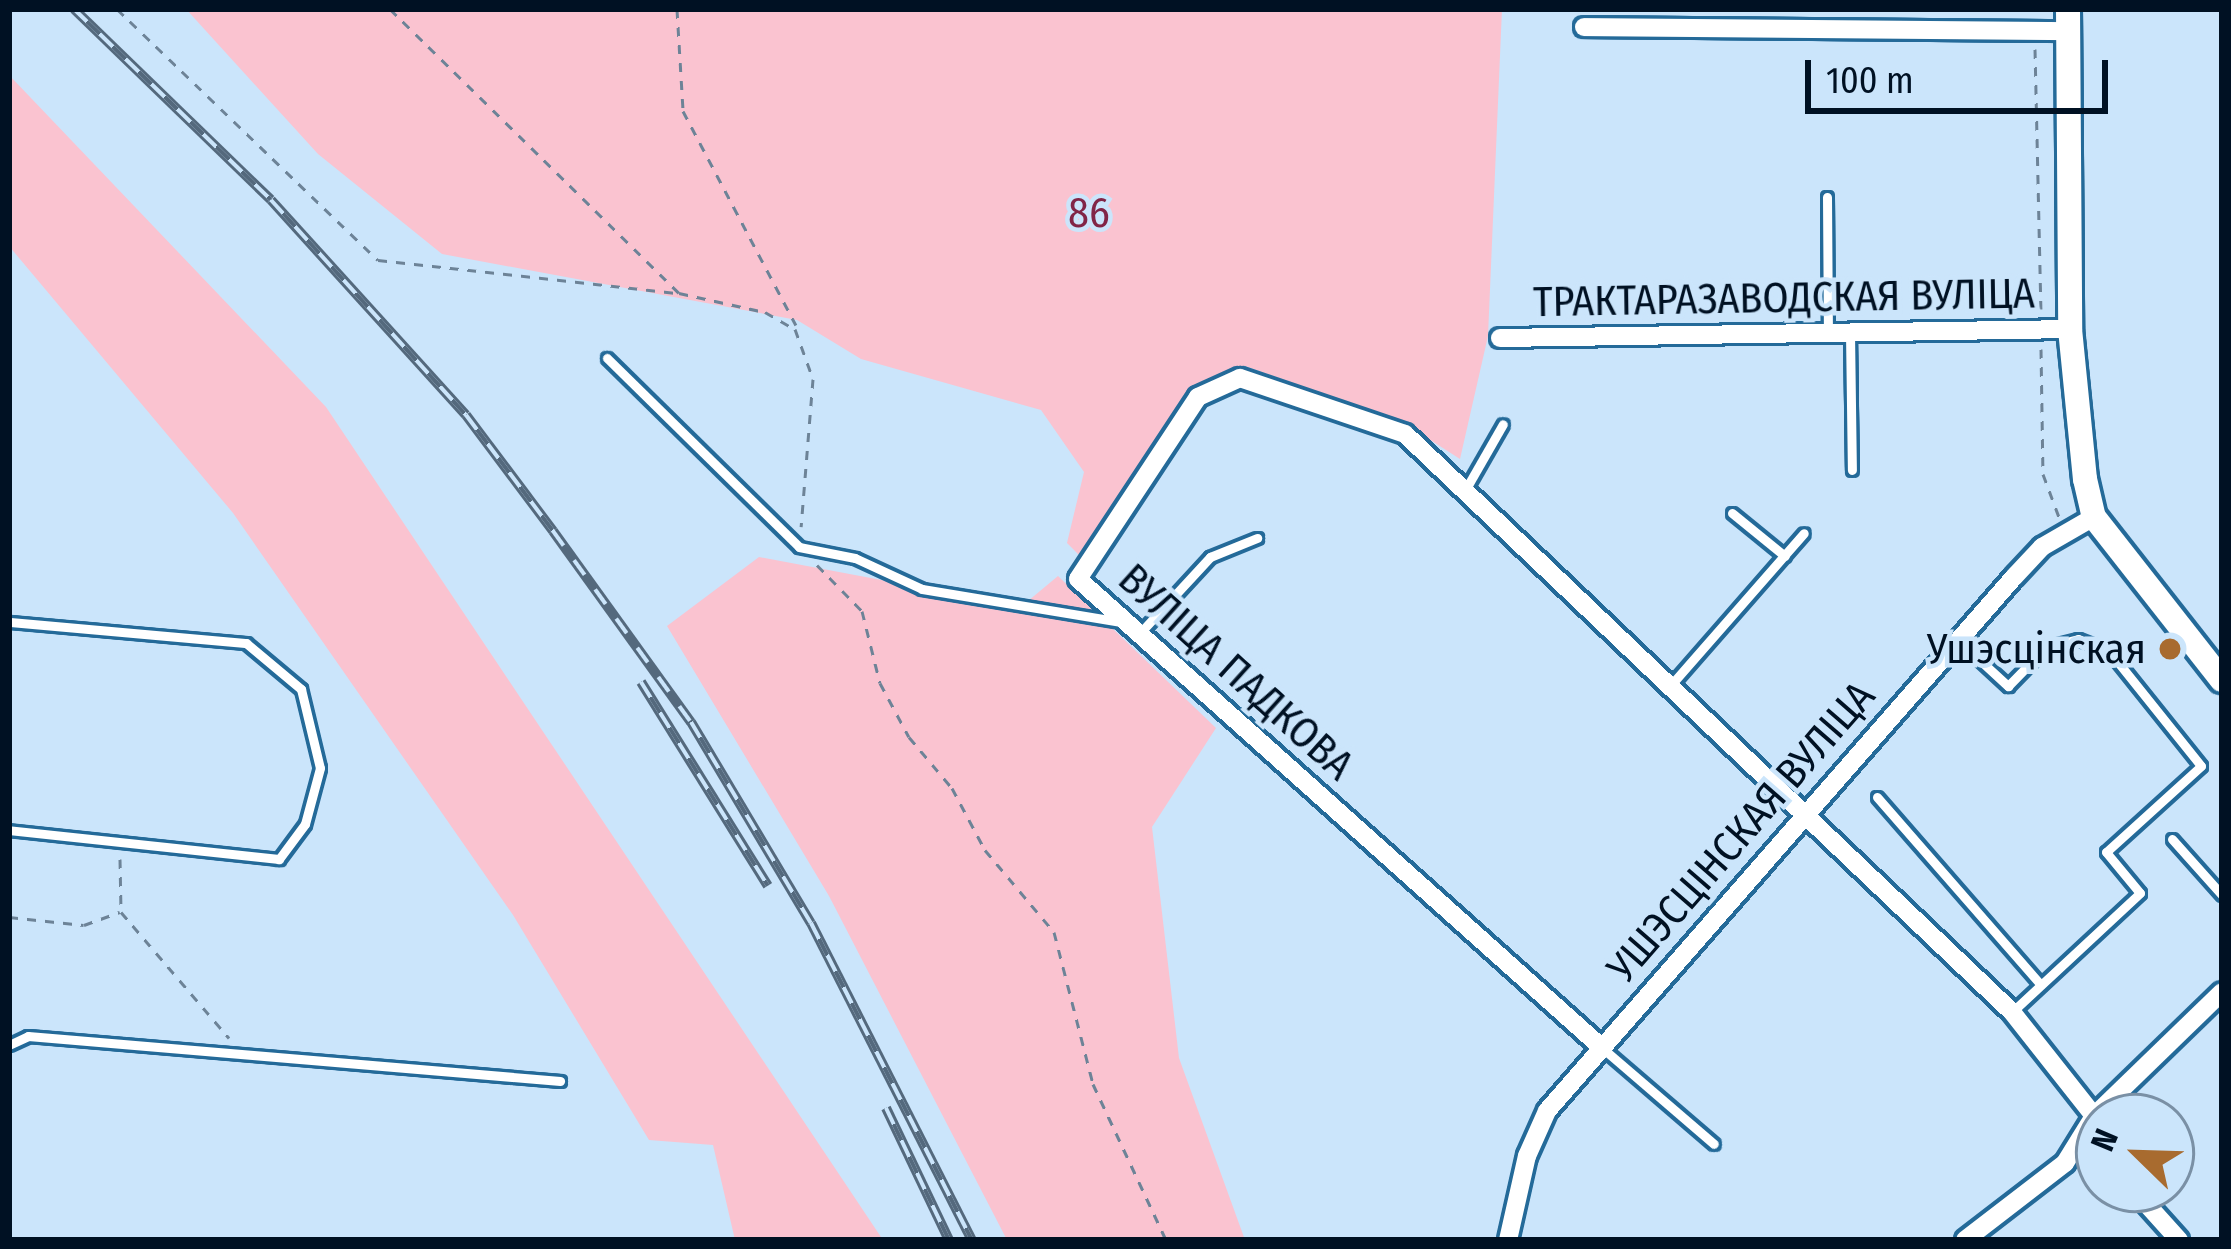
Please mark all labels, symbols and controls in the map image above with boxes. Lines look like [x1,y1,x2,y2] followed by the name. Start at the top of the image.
[1811,36,2114,110] scale bar
[1826,59,1914,103] text: 100 m
[1068,188,1110,238] park label: 86
[1533,268,2035,328] street label: ТРАКТАРАЗАВОДСКАЯ ВУЛІЦА
[1108,553,1364,791] street label: ВУЛІЦА ПАДКОВА
[1927,624,2146,674] place label: Ушэсцінская
[2157,636,2183,662] marker: Ушэсцінская
[1597,671,1885,993] street label: УШЭСЦІНСКАЯ ВУЛІЦА
[2075,1093,2195,1213] north arrow
[2082,1123,2127,1157] text: N

